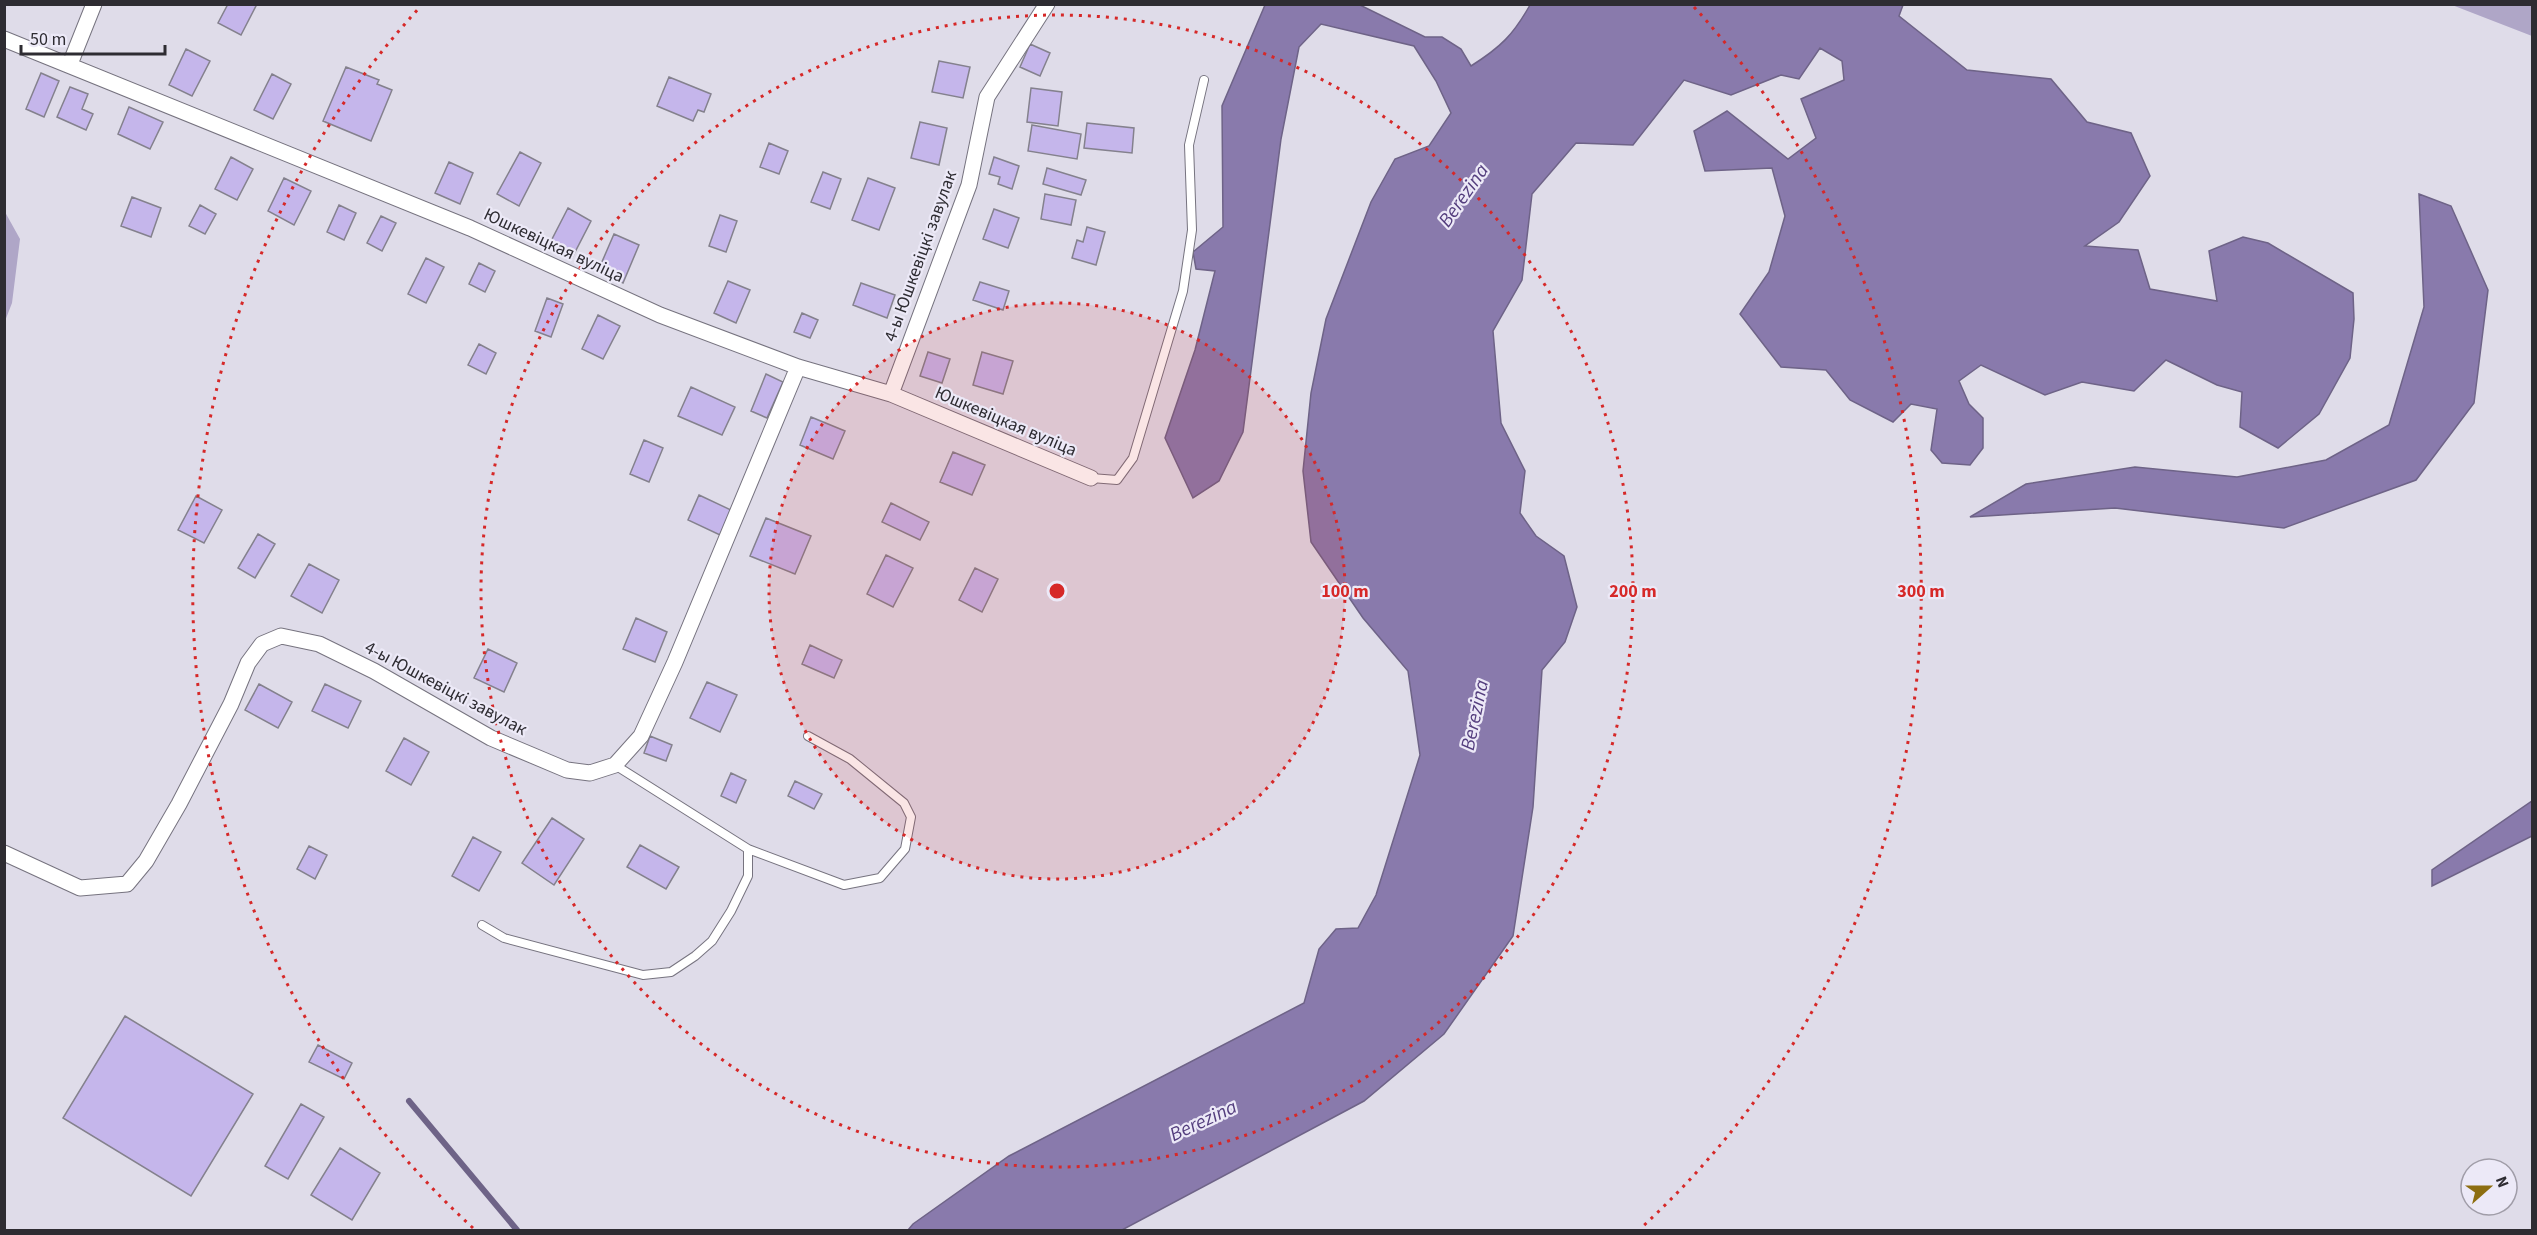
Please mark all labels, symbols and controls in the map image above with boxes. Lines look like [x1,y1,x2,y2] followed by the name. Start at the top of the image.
[21,18,165,56] scale bar
[30,27,66,52] text: 50 m
[1432,158,1496,233] water label: Berezina
[878,167,963,345] street label: 4-ы Юшкевіцкі завулак
[480,202,628,289] street label: Юшкевіцкая вуліца
[931,380,1081,463] street label: Юшкевіцкая вуліца
[1321,579,1369,604] text: 100 m
[1609,579,1657,604] text: 200 m
[1897,579,1945,604] text: 300 m
[1047,581,1067,601] centre of rings
[360,635,531,742] street label: 4-ы Юшкевіцкі завулак
[1454,677,1496,753] water label: Berezina
[1165,1093,1242,1149] water label: Berezina
[2459,1157,2519,1217] north arrow
[2490,1173,2514,1191] text: N

